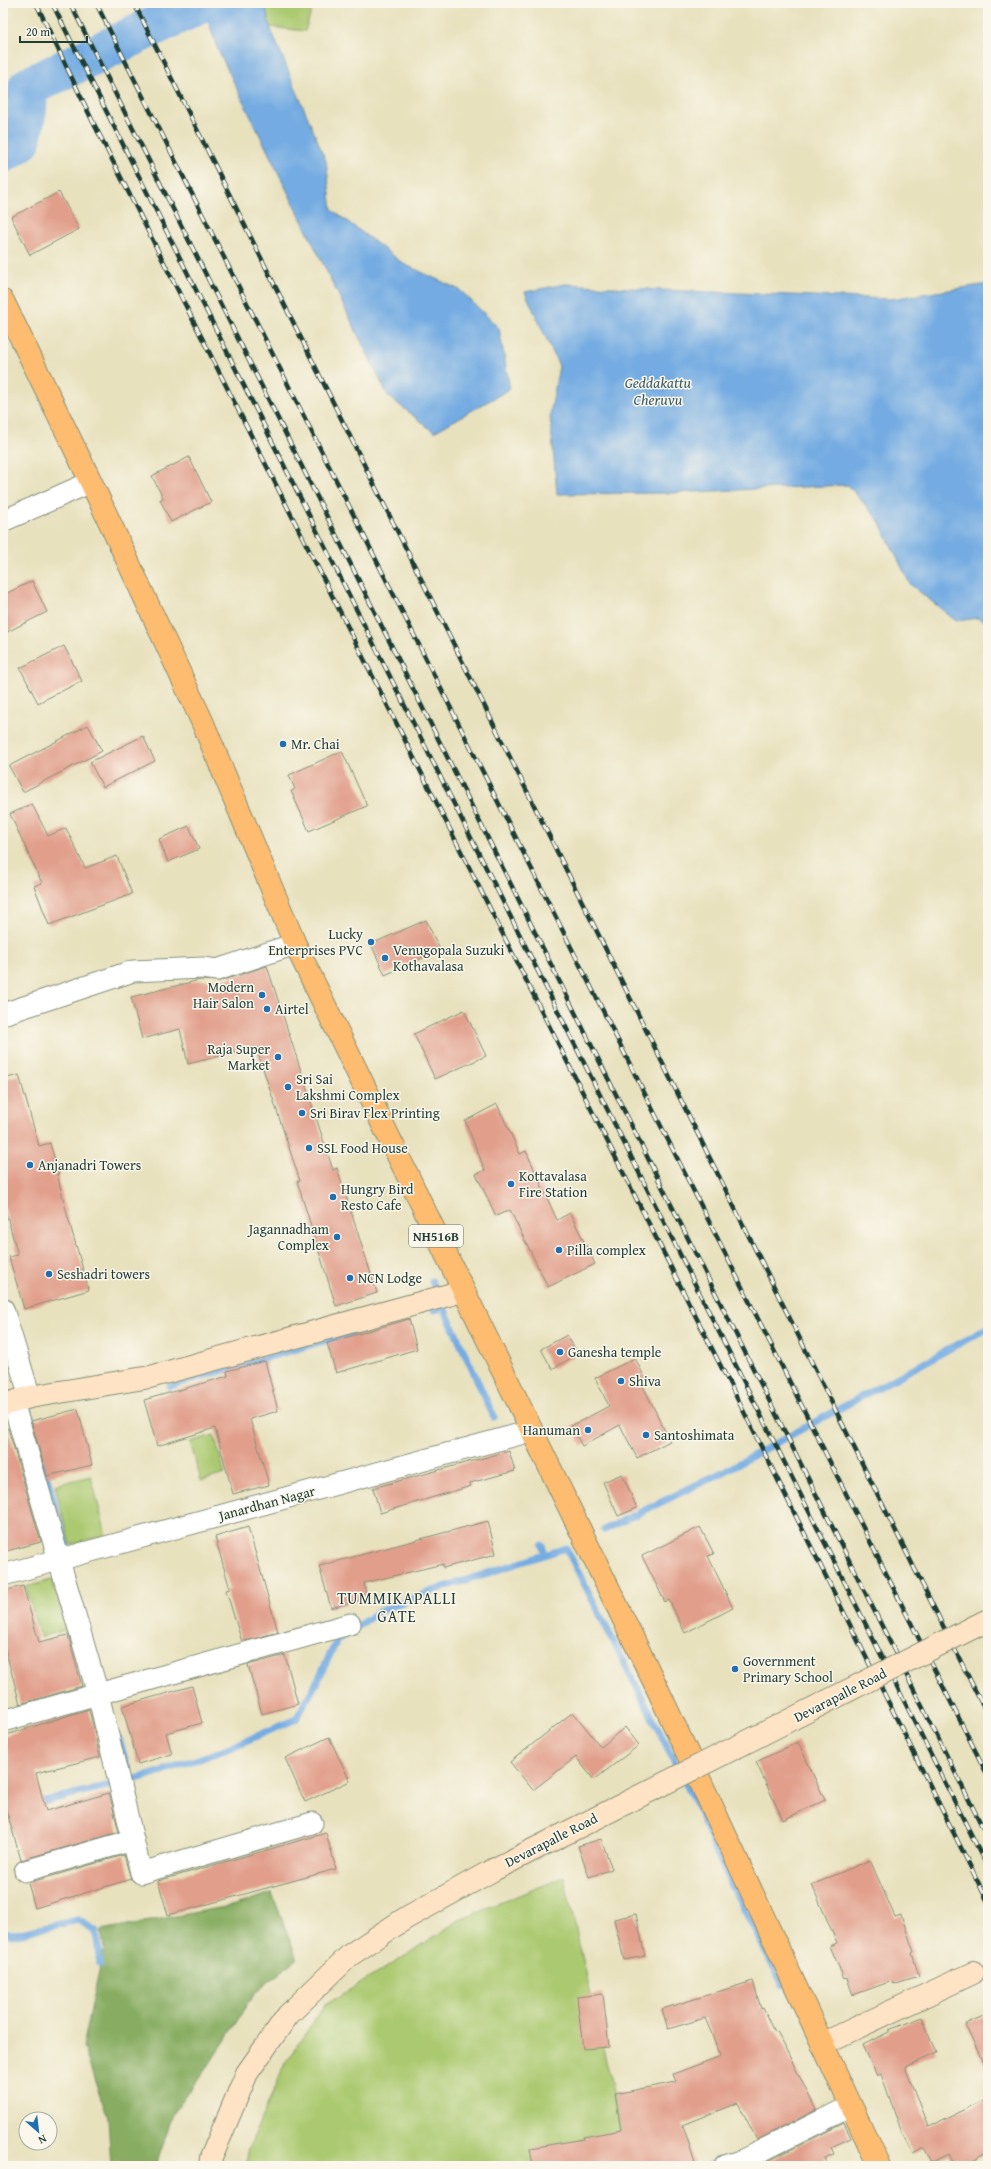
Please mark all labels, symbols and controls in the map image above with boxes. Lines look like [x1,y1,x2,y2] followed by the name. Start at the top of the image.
[20,18,87,44] scale bar
[26,23,50,40] text: 20 m
[625,372,691,410] water label: Geddakattu Cheruvu
[291,734,340,754] place label: Mr. Chai
[278,739,288,749] marker: Mr. Chai
[268,924,363,960] place label: Lucky Enterprises PVC
[366,937,376,947] marker: Lucky Enterprises PVC
[393,940,504,976] place label: Venugopala Suzuki Kothavalasa
[380,953,390,963] marker: Venugopala Suzuki Kothavalasa
[193,977,254,1013] place label: Modern Hair Salon
[257,990,267,1000] marker: Modern Hair Salon
[275,999,309,1019] place label: Airtel
[262,1004,272,1014] marker: Airtel
[208,1039,270,1075] place label: Raja Super Market
[273,1052,283,1062] marker: Raja Super Market
[296,1069,400,1105] place label: Sri Sai Lakshmi Complex
[283,1082,293,1092] marker: Sri Sai Lakshmi Complex
[310,1103,440,1123] place label: Sri Birav Flex Printing
[297,1108,307,1118] marker: Sri Birav Flex Printing
[317,1138,408,1158] place label: SSL Food House
[304,1143,314,1153] marker: SSL Food House
[38,1155,141,1175] place label: Anjanadri Towers
[25,1160,35,1170] marker: Anjanadri Towers
[519,1166,587,1202] place label: Kottavalasa Fire Station
[341,1179,414,1215] place label: Hungry Bird Resto Cafe
[506,1179,516,1189] marker: Kottavalasa Fire Station
[328,1192,338,1202] marker: Hungry Bird Resto Cafe
[247,1219,330,1255] place label: Jagannadham Complex
[409,1225,463,1247] road number: NH516B
[332,1232,342,1242] marker: Jagannadham Complex
[567,1240,647,1260] place label: Pilla complex
[554,1245,564,1255] marker: Pilla complex
[57,1264,150,1284] place label: Seshadri towers
[358,1268,422,1288] place label: NCN Lodge
[44,1269,54,1279] marker: Seshadri towers
[345,1273,355,1283] marker: NCN Lodge
[568,1342,662,1362] place label: Ganesha temple
[555,1347,565,1357] marker: Ganesha temple
[629,1371,661,1391] place label: Shiva
[616,1376,626,1386] marker: Shiva
[523,1420,580,1440] place label: Hanuman
[583,1425,593,1435] marker: Hanuman
[654,1425,735,1445] place label: Santoshimata
[641,1430,651,1440] marker: Santoshimata
[215,1480,318,1526] street label: Janardhan Nagar
[337,1586,457,1628] district label: TUMMIKAPALLI GATE
[743,1651,833,1687] place label: Government Primary School
[790,1663,890,1727] street label: Devarapalle Road
[730,1664,740,1674] marker: Government Primary School
[501,1808,601,1872] street label: Devarapalle Road
[18,2111,58,2151] north arrow
[35,2131,50,2149] text: N

